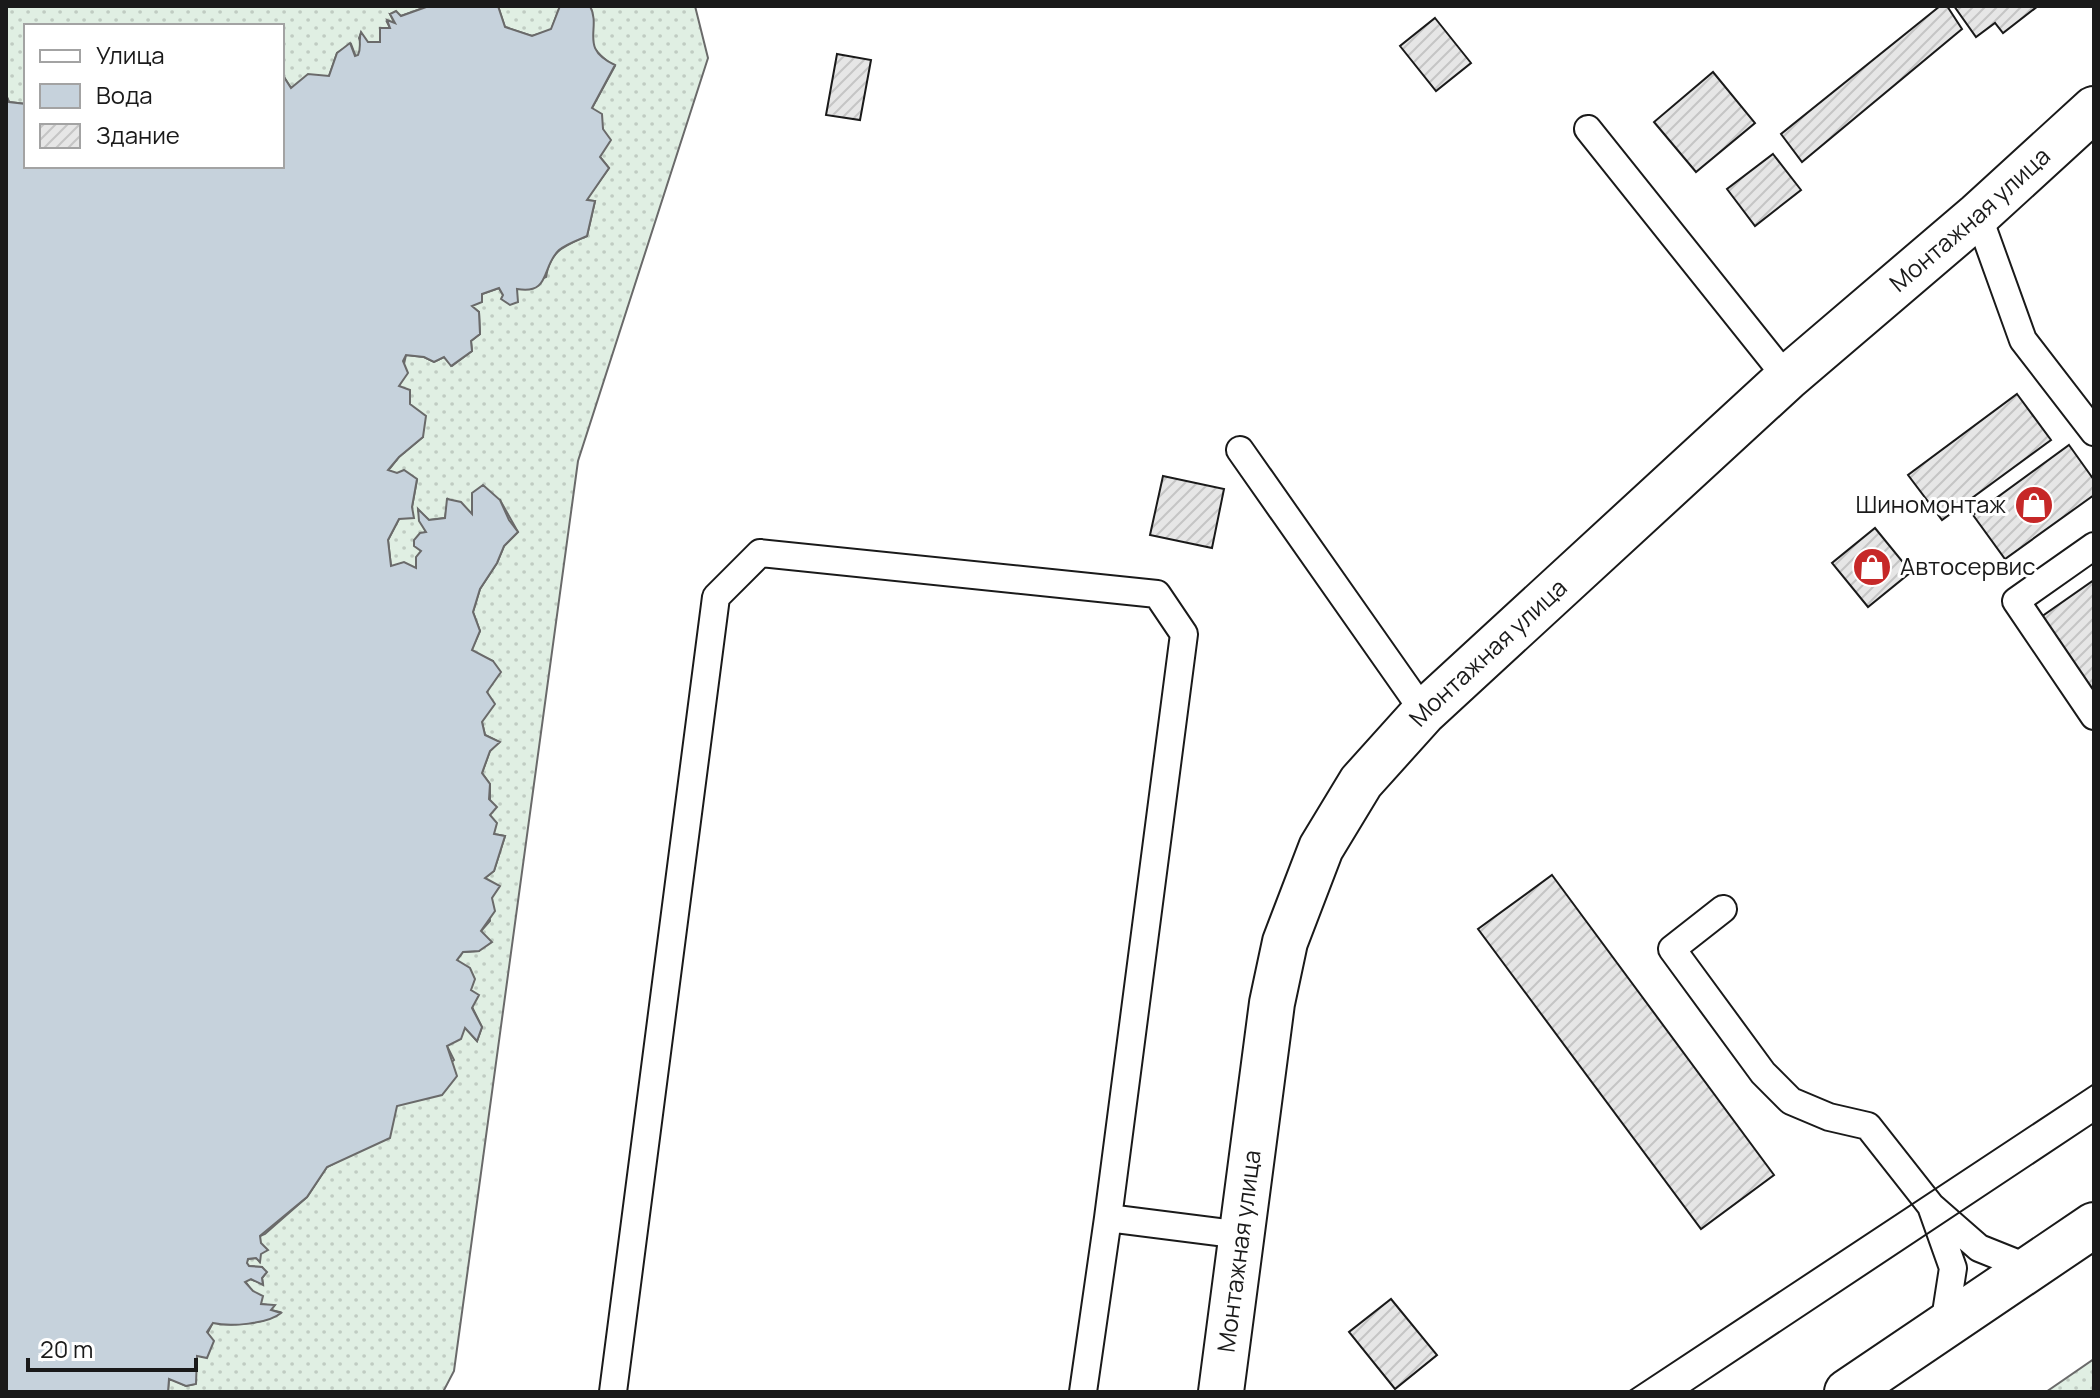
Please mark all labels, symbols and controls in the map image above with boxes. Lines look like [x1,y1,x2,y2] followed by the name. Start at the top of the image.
[24,24,284,168] legend
[96,38,165,71] text: Улица
[96,78,153,111] text: Вода
[96,118,180,151] text: Здание
[1882,139,2057,298] street label: Монтажная улица
[2013,484,2055,526] shop icon: Шиномонтаж
[1855,487,2006,520] place label: Шиномонтаж
[1851,546,1893,588] shop icon: Автосервис
[1900,549,2035,582] place label: Автосервис
[1401,571,1573,733] street label: Монтажная улица
[1208,1148,1268,1354] street label: Монтажная улица
[28,1322,196,1372] scale bar
[40,1332,93,1365] text: 20 m

